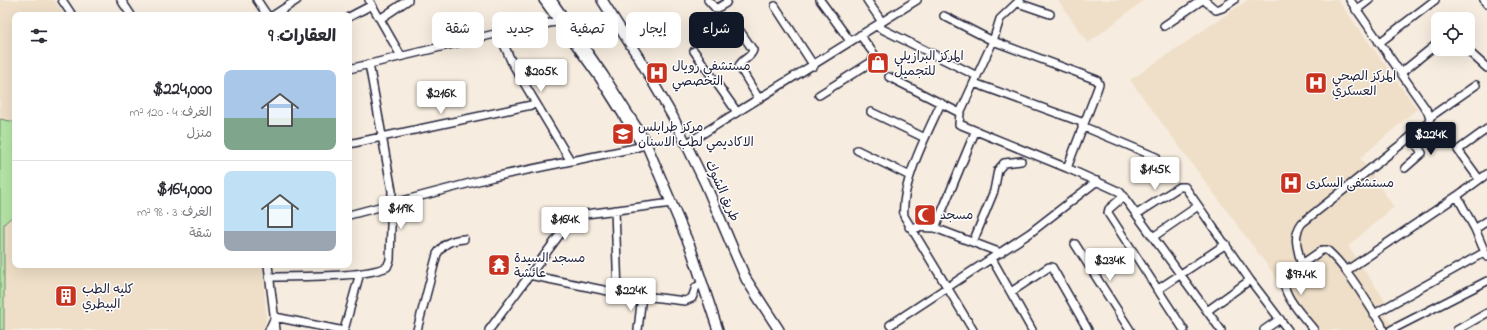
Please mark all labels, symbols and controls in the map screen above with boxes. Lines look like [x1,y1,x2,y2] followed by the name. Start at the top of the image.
[432,12,484,48] chip: شقة
[492,12,548,48] chip: جديد
[556,12,618,48] chip: تصفية
[626,12,681,48] chip: إيجار
[689,12,744,48] chip: شراء
[1431,12,1475,56] map controls
[1431,12,1475,56] button: locate
[268,24,336,49] text: العقارات: 9
[28,25,50,47] icon: filters
[894,47,964,81] place label: المركز البرازيلي للتجميل
[865,50,891,76] shop icon: المركز البرازيلي للتجميل
[672,57,750,92] place label: مستشفى رويال التخصصي
[513,59,569,93] pin: $205K
[644,60,670,86] hospital icon: مستشفى رويال التخصصي
[524,62,558,81] text: $205K
[1332,67,1396,101] place label: المركز الصحي العسكري
[1303,70,1329,96] hospital icon: المركز الصحي العسكري
[153,77,212,102] text: $224,000
[413,81,469,115] pin: $216K
[426,84,456,103] text: $216K
[256,86,304,134] icon: home
[130,103,212,122] text: الغرف: 4 · 120 m²
[638,118,754,153] place label: مركز طرابلس الاكاديمي لطب الاسنان
[610,121,636,147] school or university icon: مركز طرابلس الاكاديمي لطب الاسنان
[1403,122,1459,156] pin: $224K
[186,124,212,143] text: منزل
[1415,125,1447,144] text: $224K
[700,157,744,225] street label: طريق الشوك
[1127,157,1183,191] pin: $145K
[1139,160,1171,179] text: $145K
[1278,170,1304,196] hospital icon: مستشفى السكرى
[1306,174,1394,193] place label: مستشفى السكرى
[157,177,212,202] text: $164,000
[256,187,304,235] icon: home
[373,196,429,230] pin: $119K
[388,199,414,218] text: $119K
[912,202,938,228] mosque icon: مسجد
[137,203,212,222] text: الغرف: 3 · 98 m²
[940,206,973,225] place label: مسجد
[537,207,593,241] pin: $164K
[550,210,580,229] text: $164K
[189,224,212,243] text: شقة
[1082,248,1138,282] pin: $234K
[514,249,585,283] place label: مسجد السيدة عائشة
[1094,251,1126,270] text: $234K
[486,252,512,278] temple icon: مسجد السيدة عائشة
[1268,262,1334,296] pin: $97.4K
[1285,265,1317,284] text: $97.4K
[603,278,659,312] pin: $224K
[82,280,134,314] place label: كليه الطب البيطري
[615,281,647,300] text: $224K
[53,283,79,309] building icon: كليه الطب البيطري

